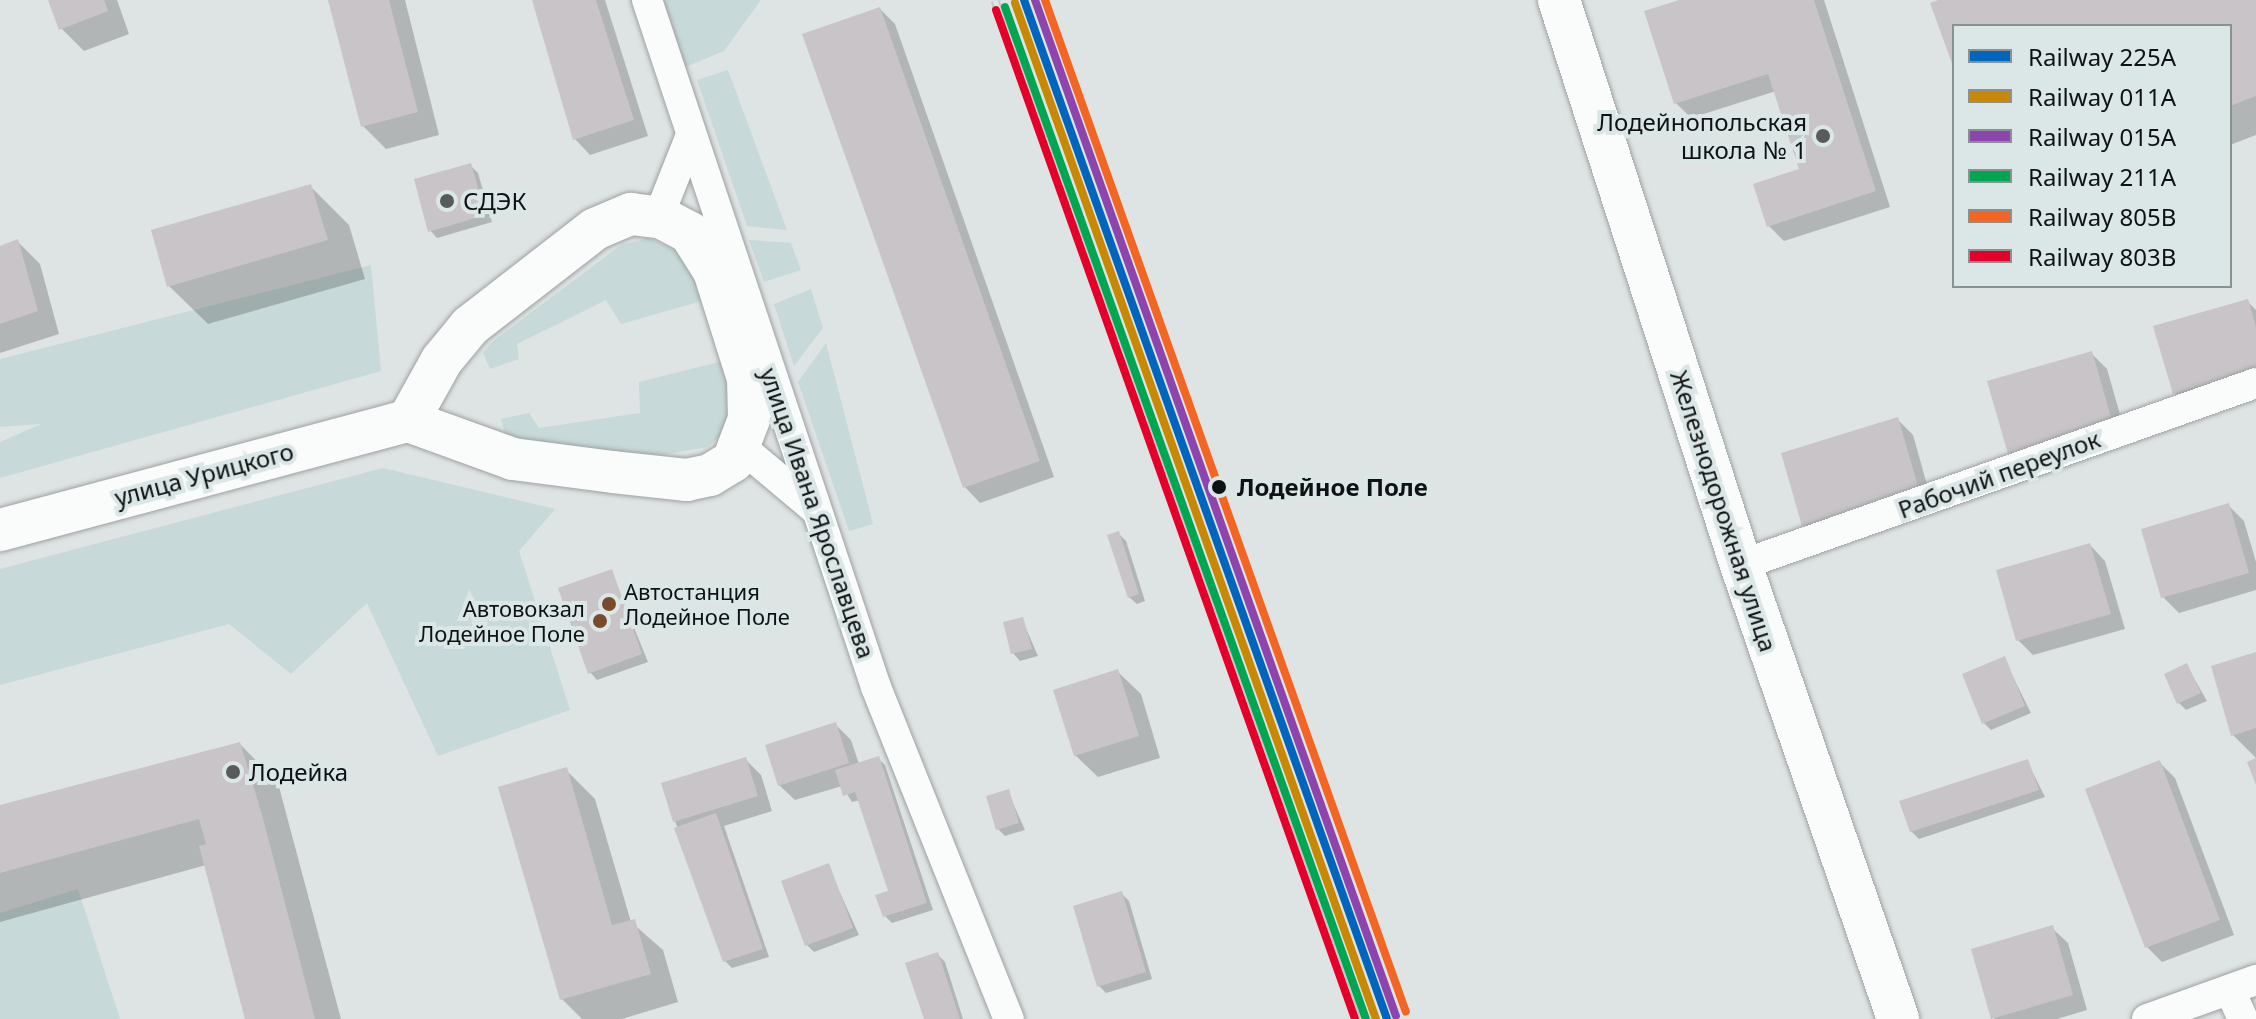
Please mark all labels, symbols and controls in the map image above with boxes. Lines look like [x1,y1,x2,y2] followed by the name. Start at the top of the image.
[1952,24,2232,288] legend
[2028,40,2176,73] text: Railway 225А
[2028,80,2176,113] text: Railway 011А
[1597,108,1807,164] place label: Лодейнопольская школа № 1
[2028,120,2176,153] text: Railway 015А
[1814,127,1832,145] marker: Лодейнопольская школа № 1
[2028,160,2176,193] text: Railway 211А
[463,187,526,215] place label: СДЭК
[438,192,456,210] marker: СДЭК
[2028,200,2176,233] text: Railway 805В
[2028,240,2176,273] text: Railway 803В
[755,364,881,662] street label: улица Ивана Ярославцева
[1665,367,1783,655] street label: Железнодорожная улица
[1894,424,2104,524] street label: Рабочий переулок
[111,436,297,512] street label: улица Урицкого
[1237,473,1428,501] place label: Лодейное Поле
[1208,476,1230,498] marker: Лодейное Поле
[624,578,790,630] place label: Автостанция Лодейное Поле
[419,595,585,646] place label: Автовокзал Лодейное Поле
[601,596,617,612] marker: Автостанция Лодейное Поле
[592,613,608,629] marker: Автовокзал Лодейное Поле
[249,758,348,786] place label: Лодейка
[224,763,242,781] marker: Лодейка

